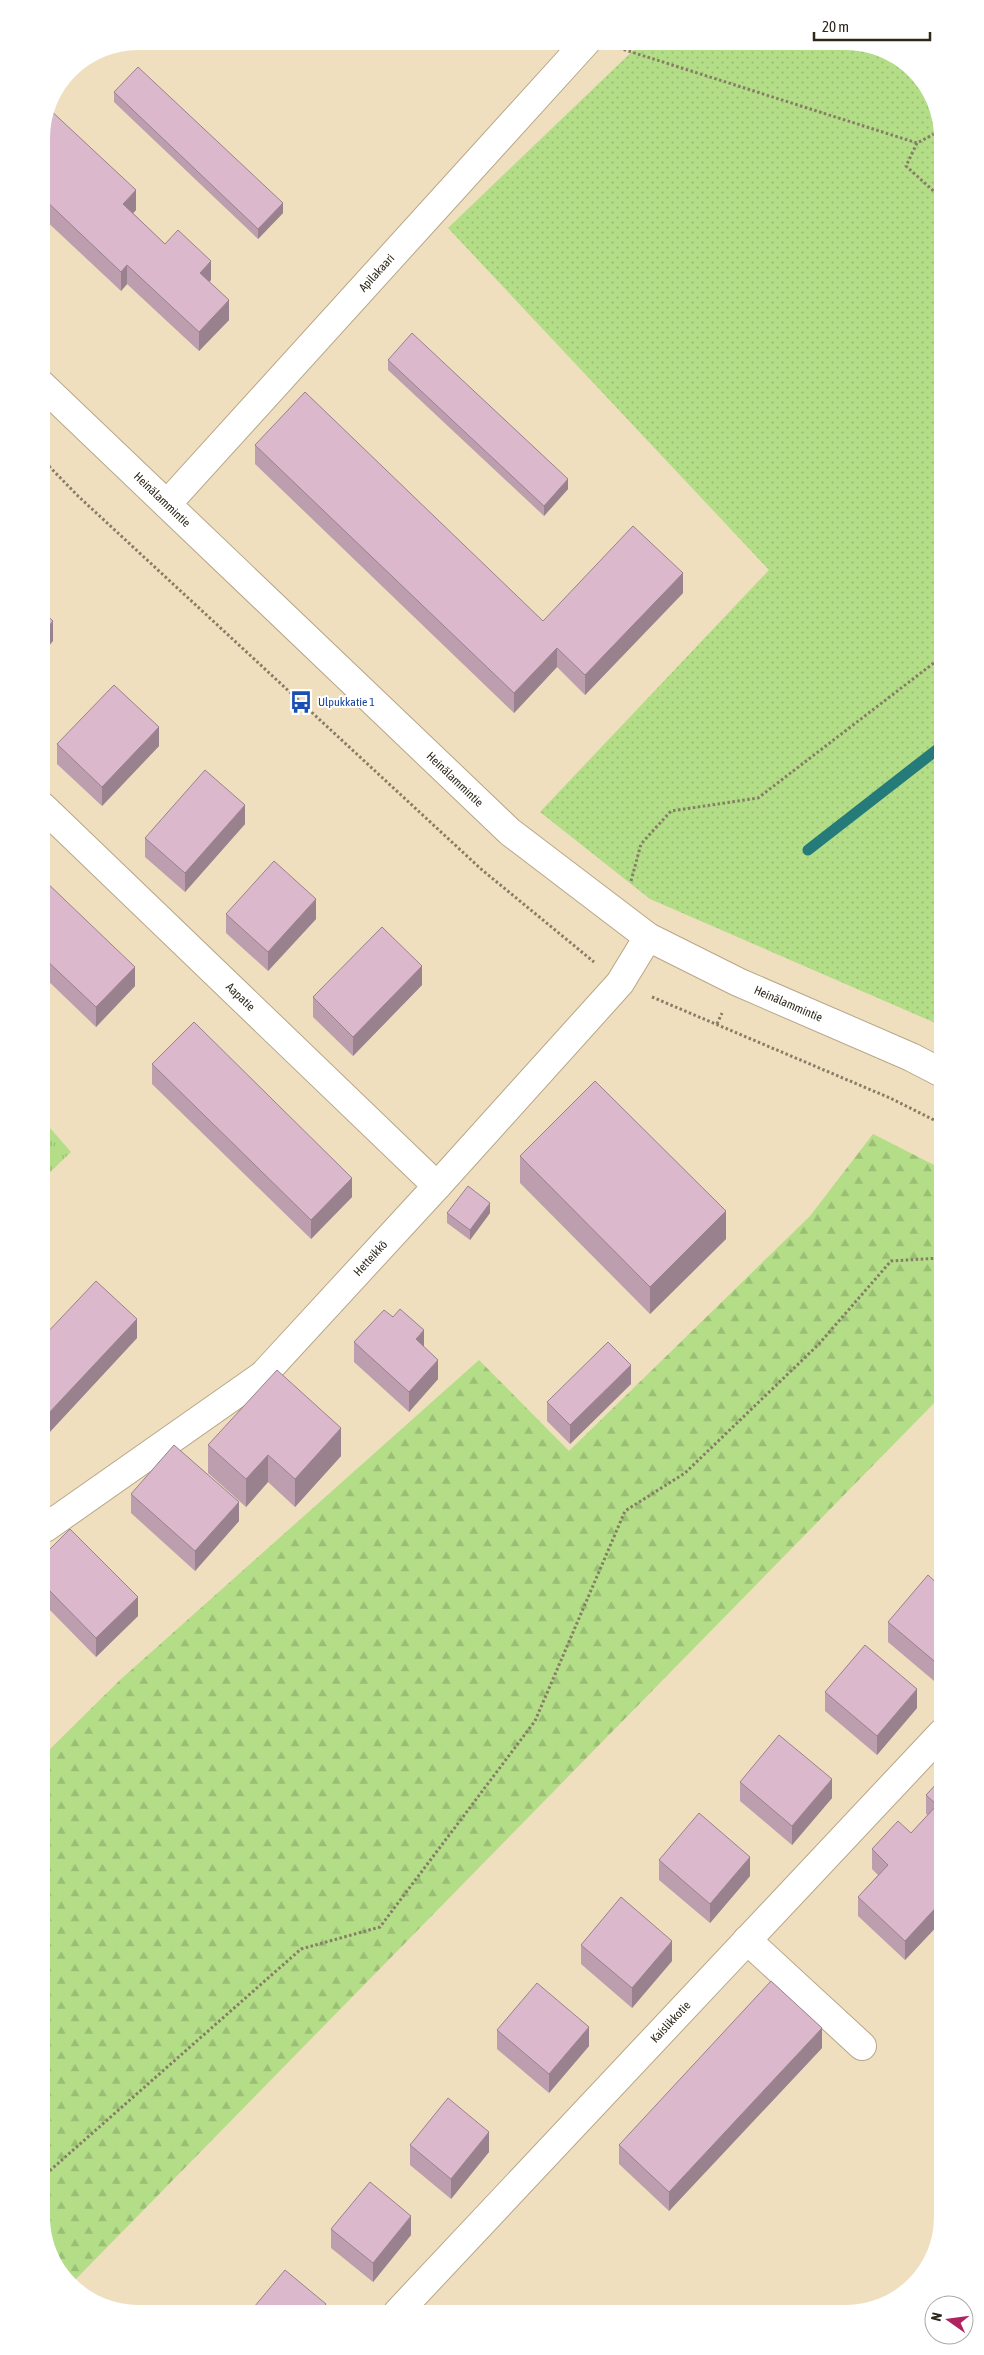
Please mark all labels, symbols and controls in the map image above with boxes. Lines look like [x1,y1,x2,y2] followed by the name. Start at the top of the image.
[814,10,930,42] scale bar
[822,18,849,35] text: 20 m
[356,251,397,295] street label: Apilakaari
[131,469,193,530] street label: Heinälammintie
[288,689,314,715] bus stop icon: Ulpukkatie 1
[318,695,375,709] place label: Ulpukkatie 1
[424,749,486,810] street label: Heinälammintie
[223,980,258,1014] street label: Aapatie
[752,983,825,1025] street label: Heinälammintie
[351,1237,391,1279] street label: Hetteikkö
[648,1998,693,2046] street label: Kaislikkotie
[924,2295,974,2345] north arrow
[928,2311,945,2323] text: N

